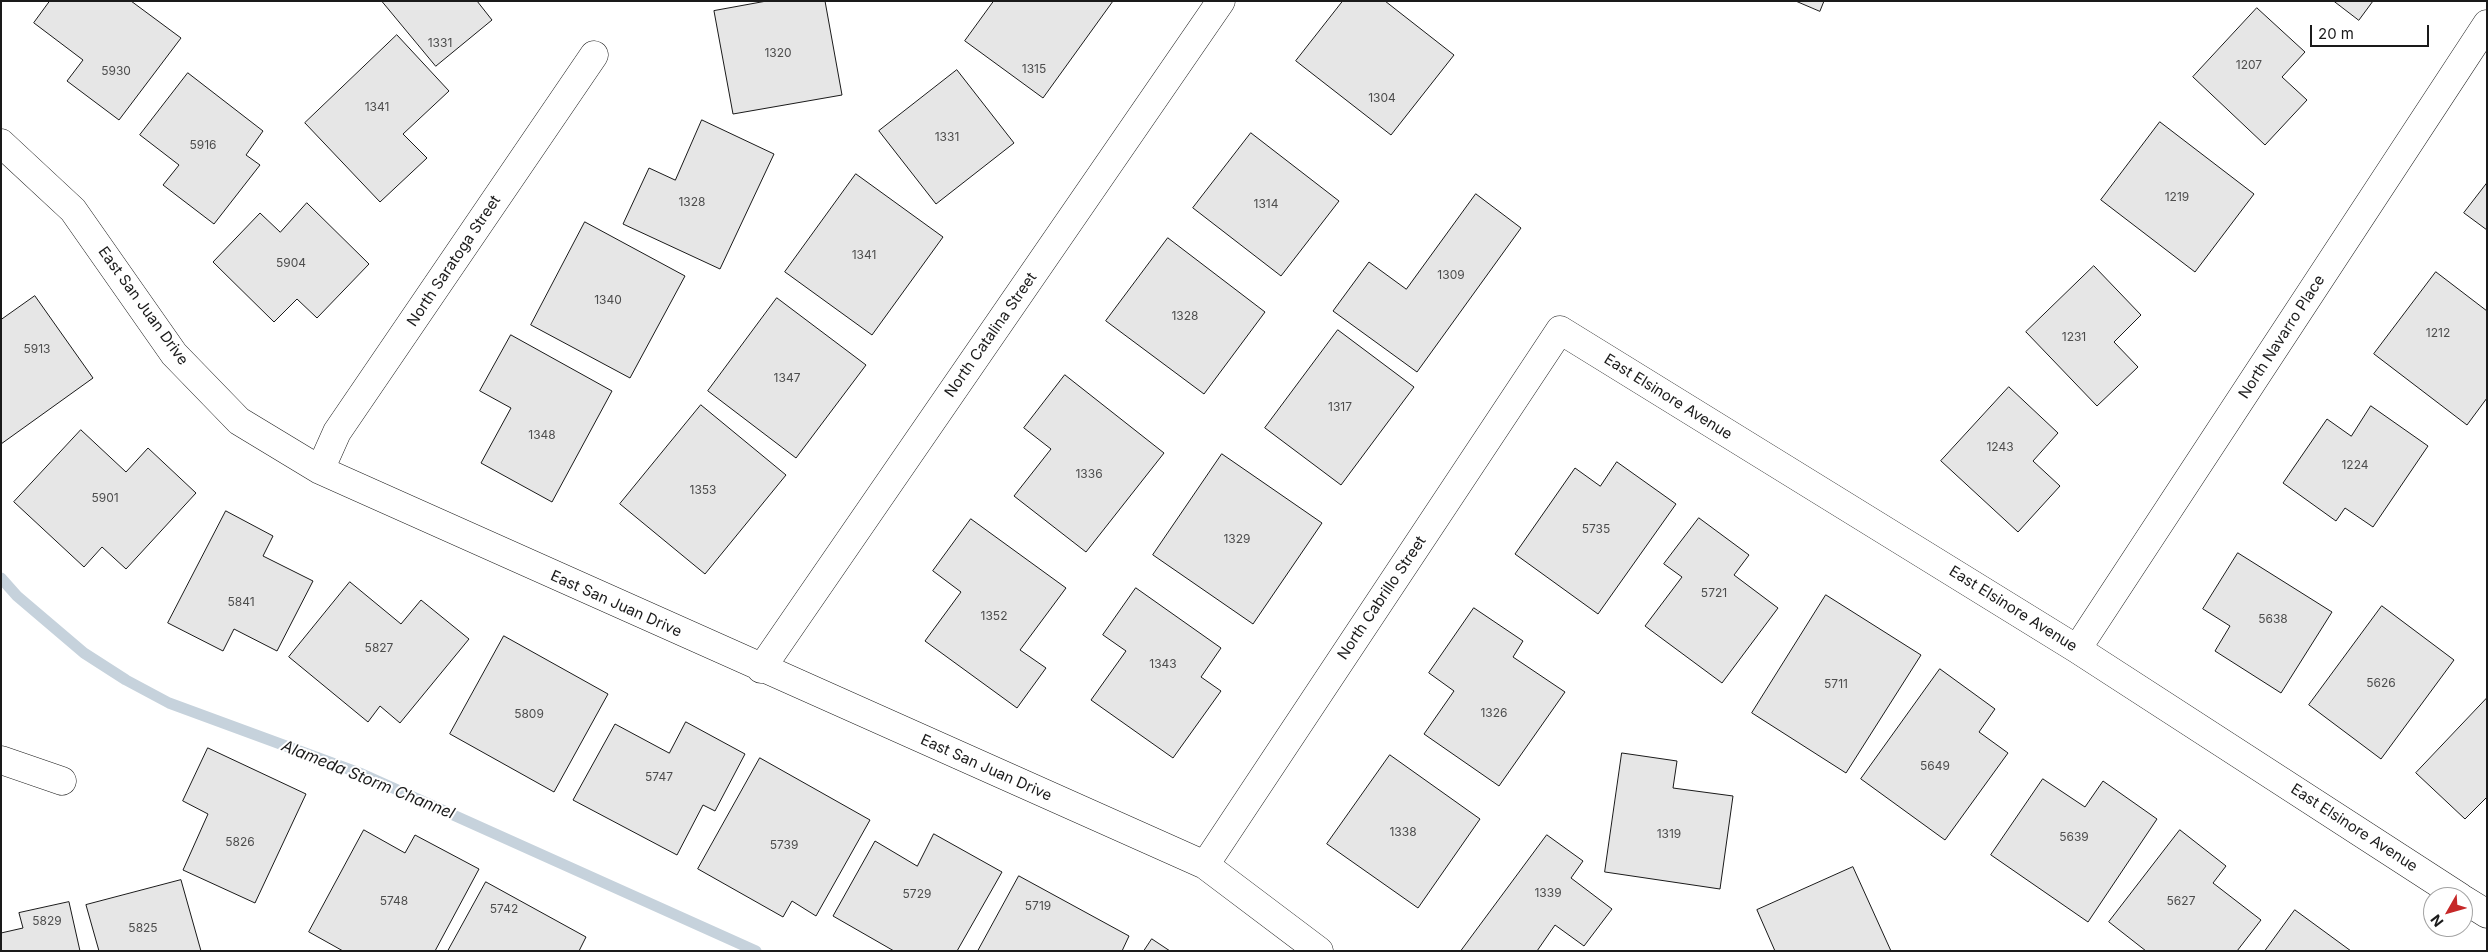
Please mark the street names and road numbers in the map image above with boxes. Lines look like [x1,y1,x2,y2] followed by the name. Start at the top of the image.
[403,192,505,330] street label: North Saratoga Street
[94,243,192,369] street label: East San Juan Drive
[941,269,1041,401] street label: North Catalina Street
[2235,272,2329,402] street label: North Navarro Place
[1601,350,1735,444] street label: East Elsinore Avenue
[1334,533,1430,663] street label: North Cabrillo Street
[1946,562,2080,656] street label: East Elsinore Avenue
[548,567,684,641] street label: East San Juan Drive
[918,731,1054,805] street label: East San Juan Drive
[2287,780,2421,876] street label: East Elsinore Avenue

